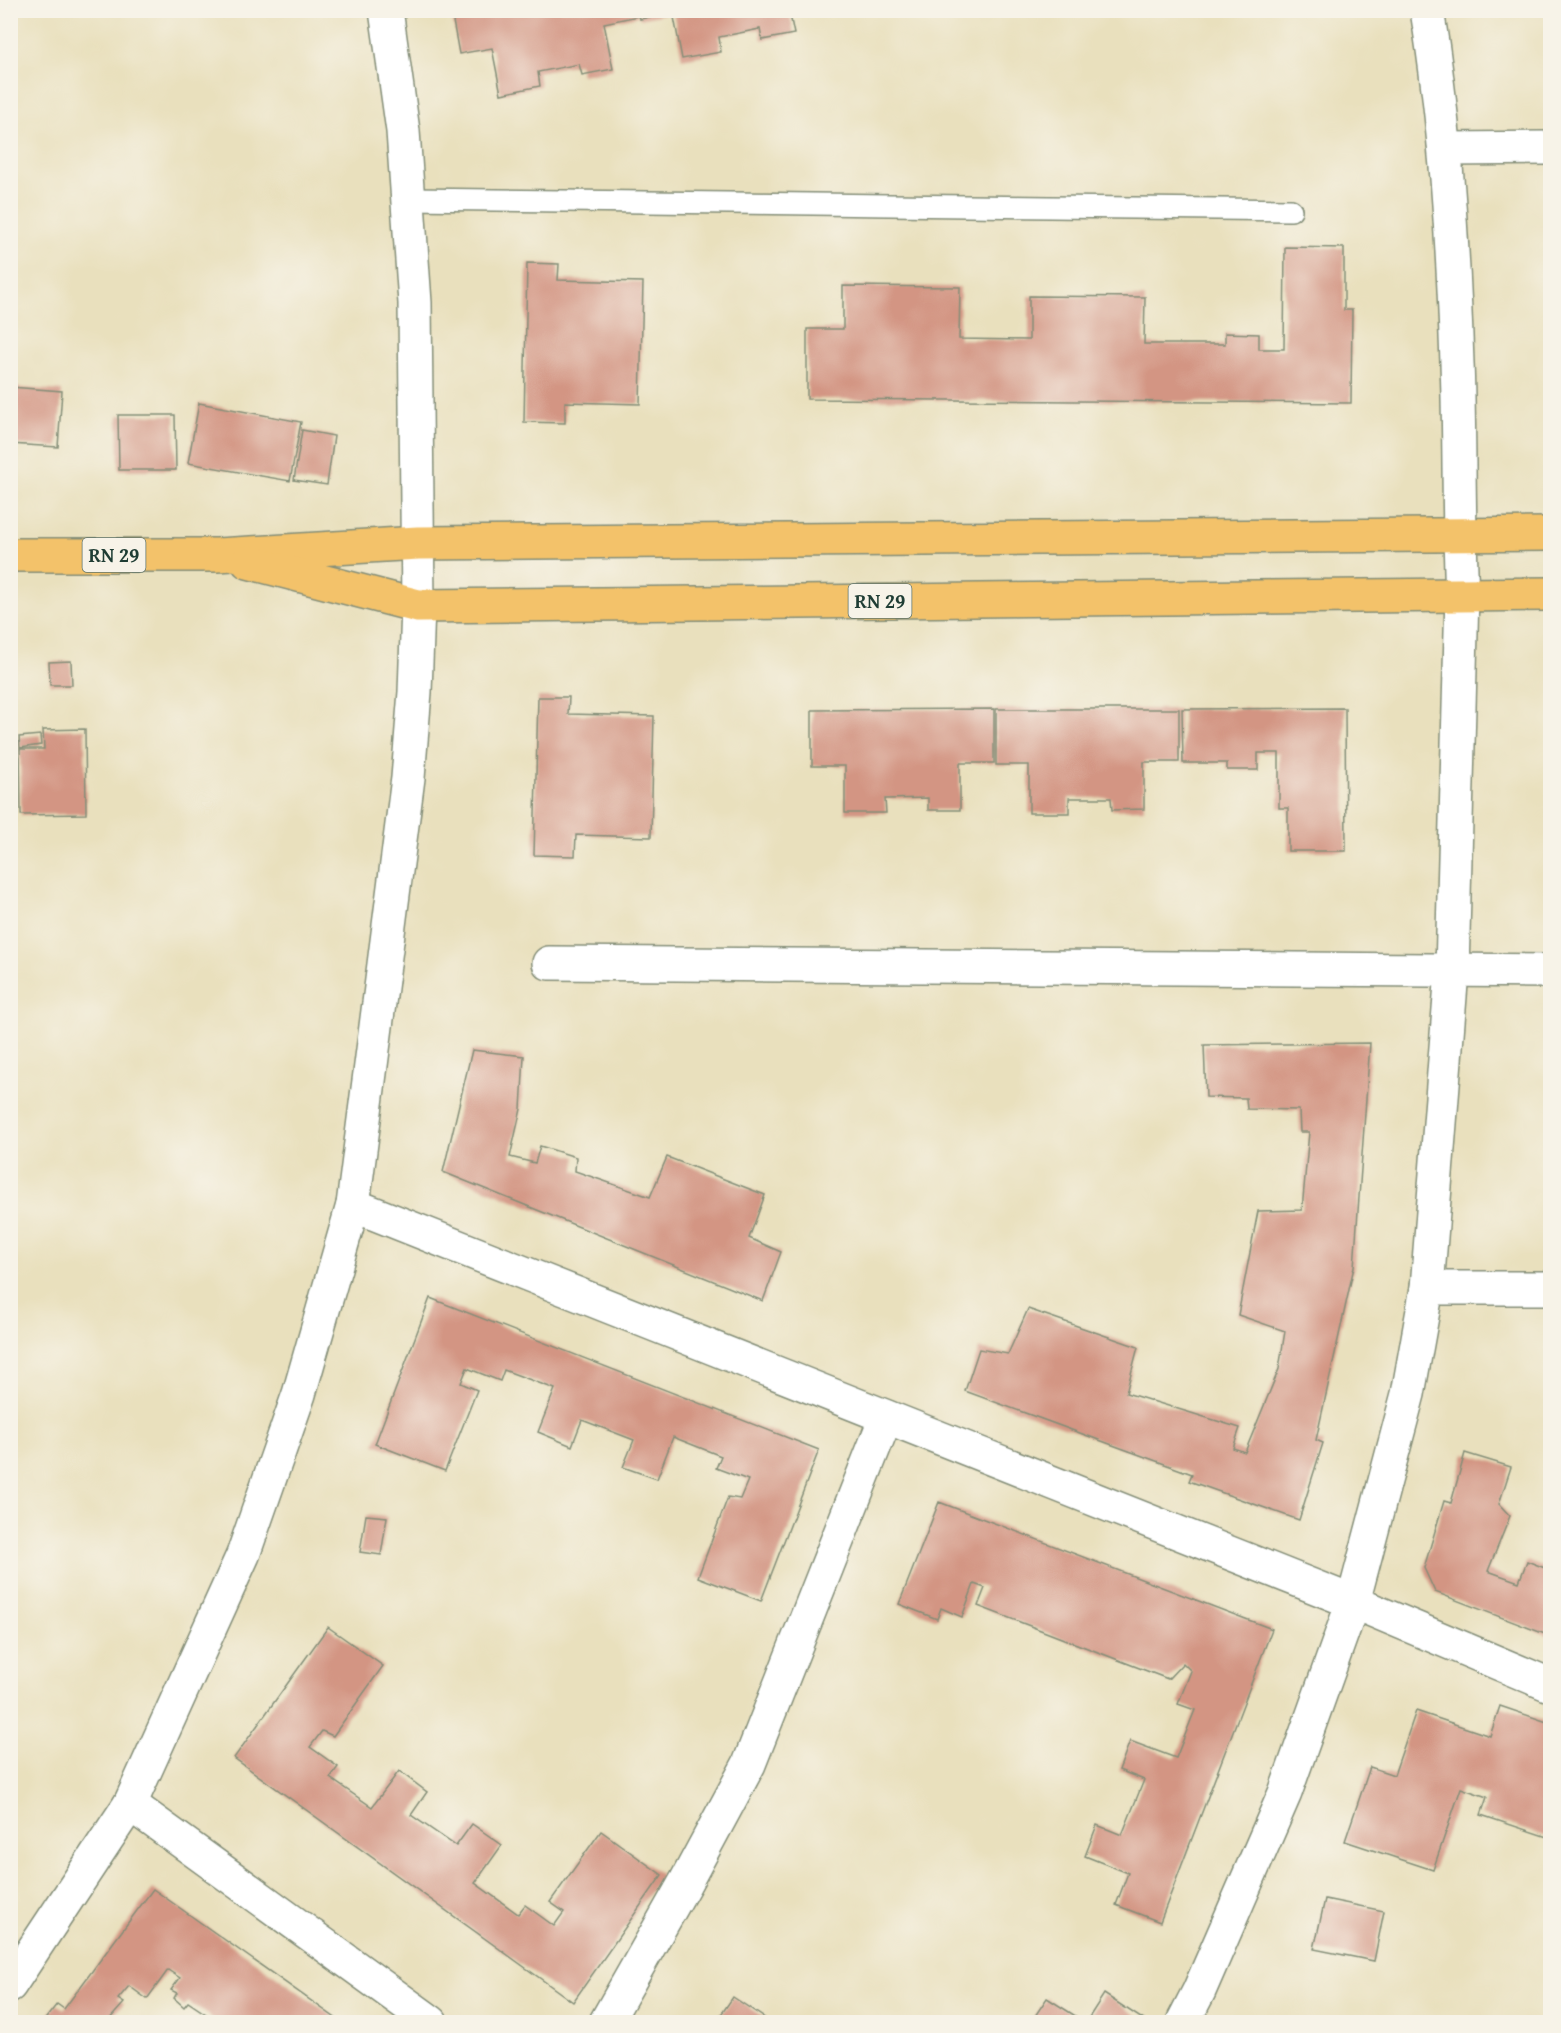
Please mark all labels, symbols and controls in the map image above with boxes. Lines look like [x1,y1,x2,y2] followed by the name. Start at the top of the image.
[82,538,146,572] road number: RN 29
[848,584,912,618] road number: RN 29

